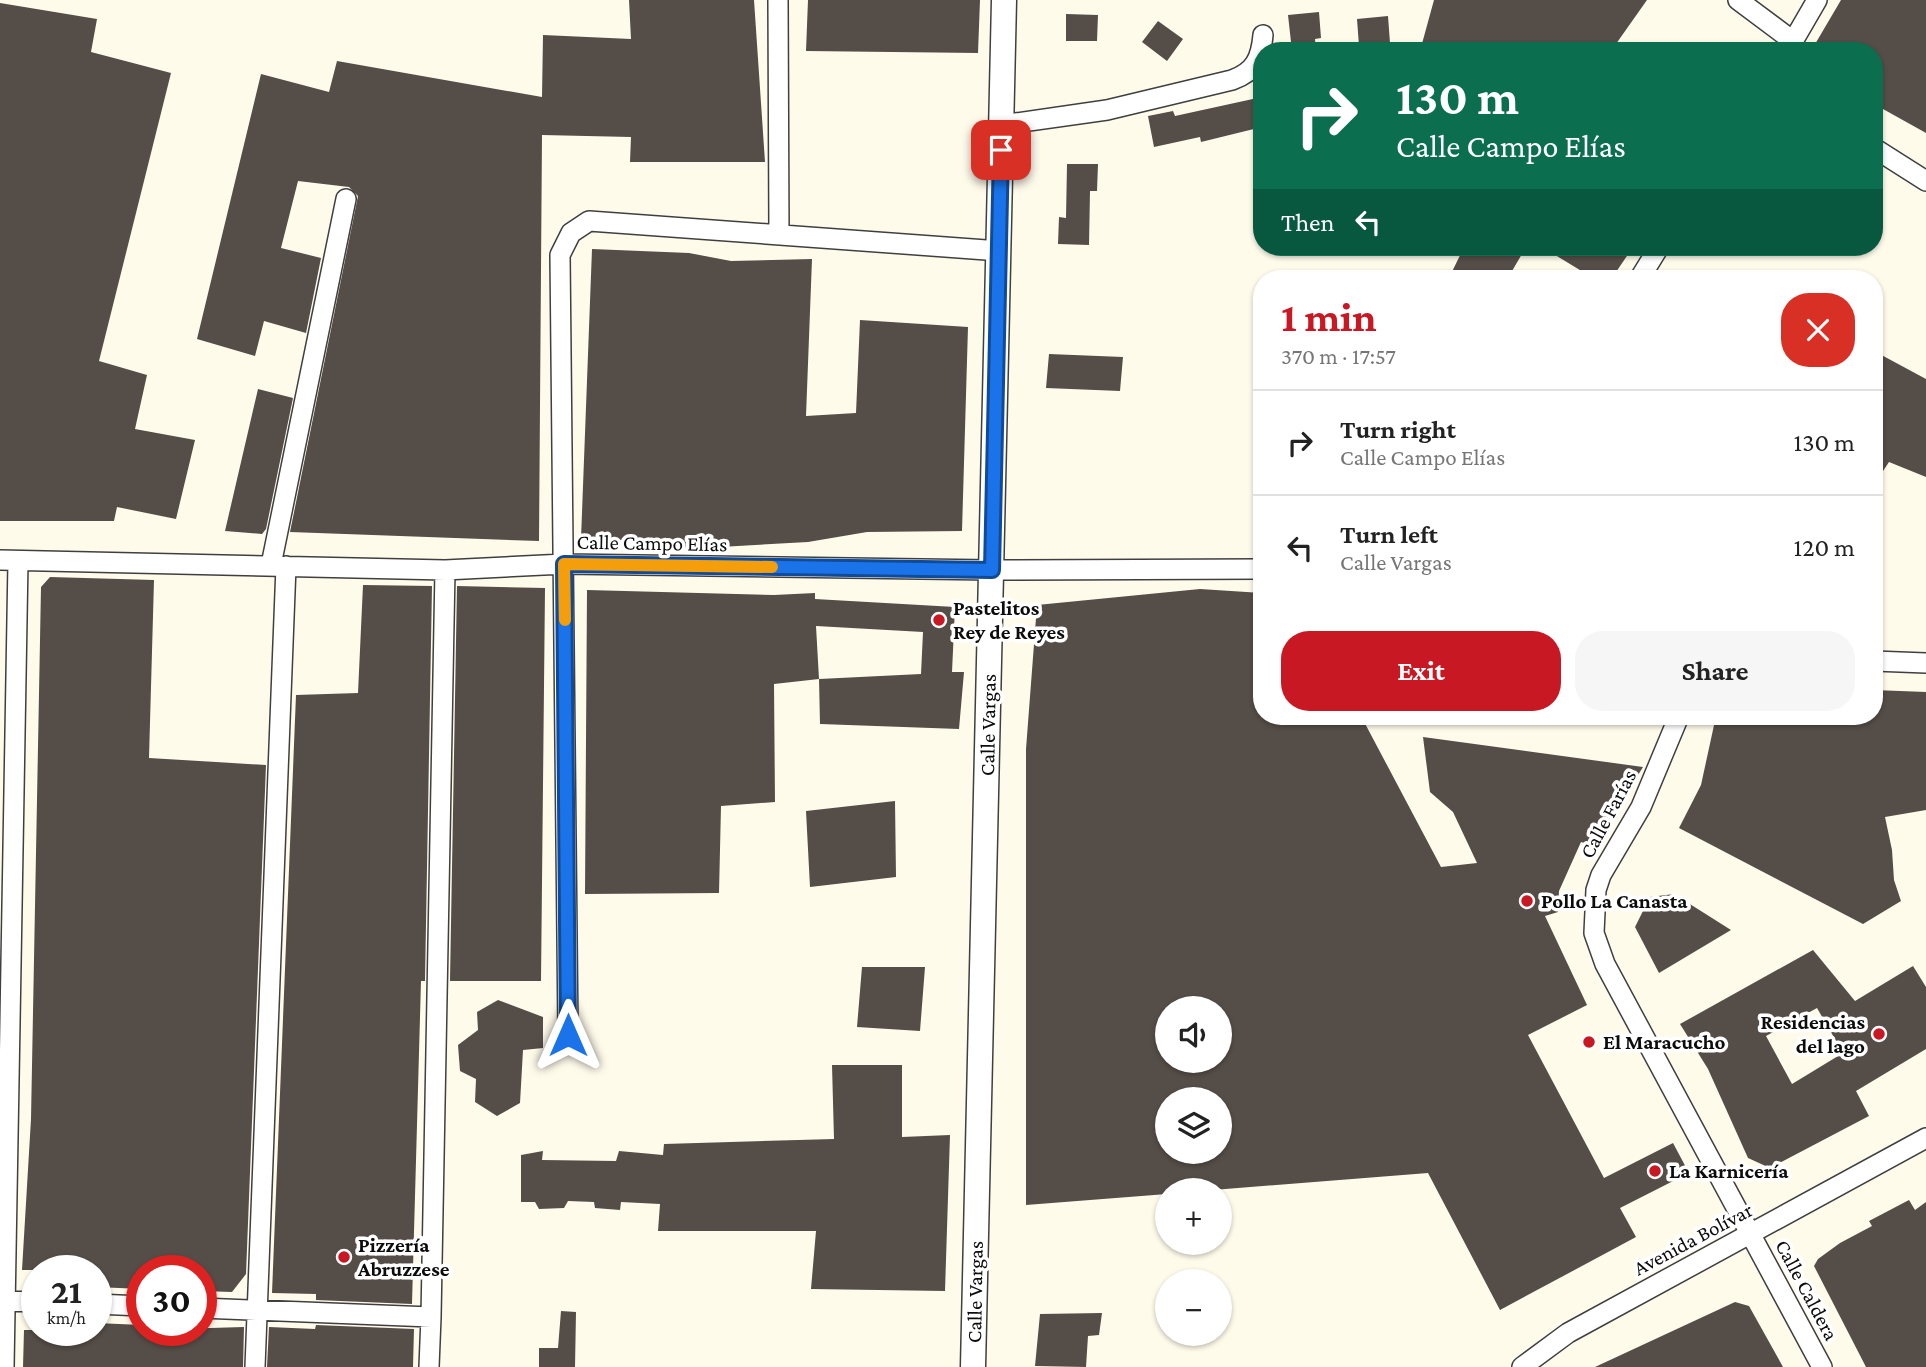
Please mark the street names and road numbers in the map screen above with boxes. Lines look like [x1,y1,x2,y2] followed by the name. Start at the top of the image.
[576,530,728,556] street label: Calle Campo Elías
[975,674,1001,776] street label: Calle Vargas
[1575,766,1641,862] street label: Calle Farías
[1629,1197,1757,1280] street label: Avenida Bolívar
[1770,1235,1844,1345] street label: Calle Caldera
[962,1241,988,1343] street label: Calle Vargas

